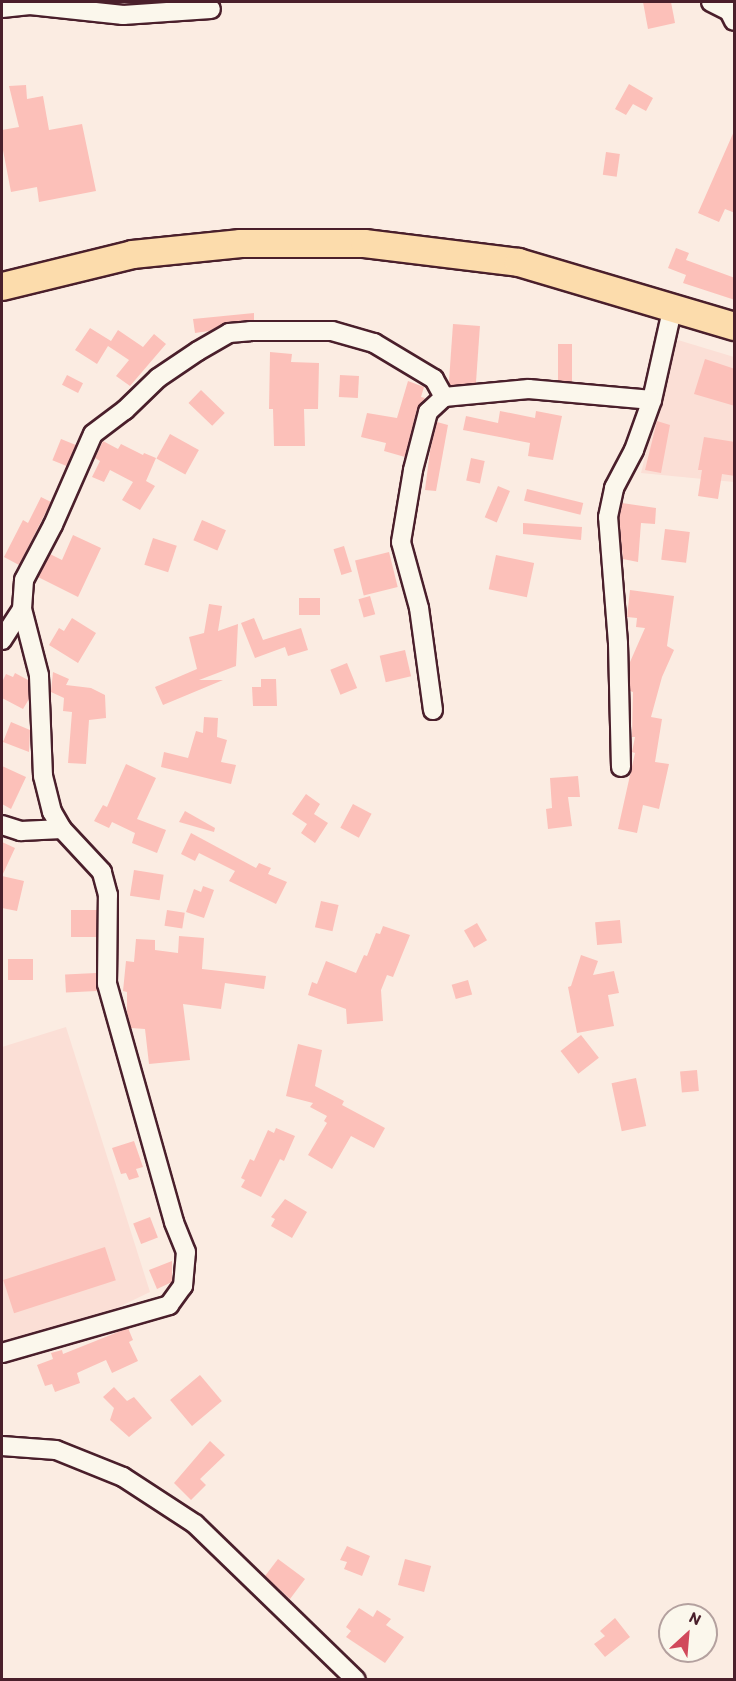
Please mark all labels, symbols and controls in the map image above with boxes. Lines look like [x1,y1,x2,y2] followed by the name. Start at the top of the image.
[658,1603,718,1663] north arrow
[686,1607,704,1629] text: N

